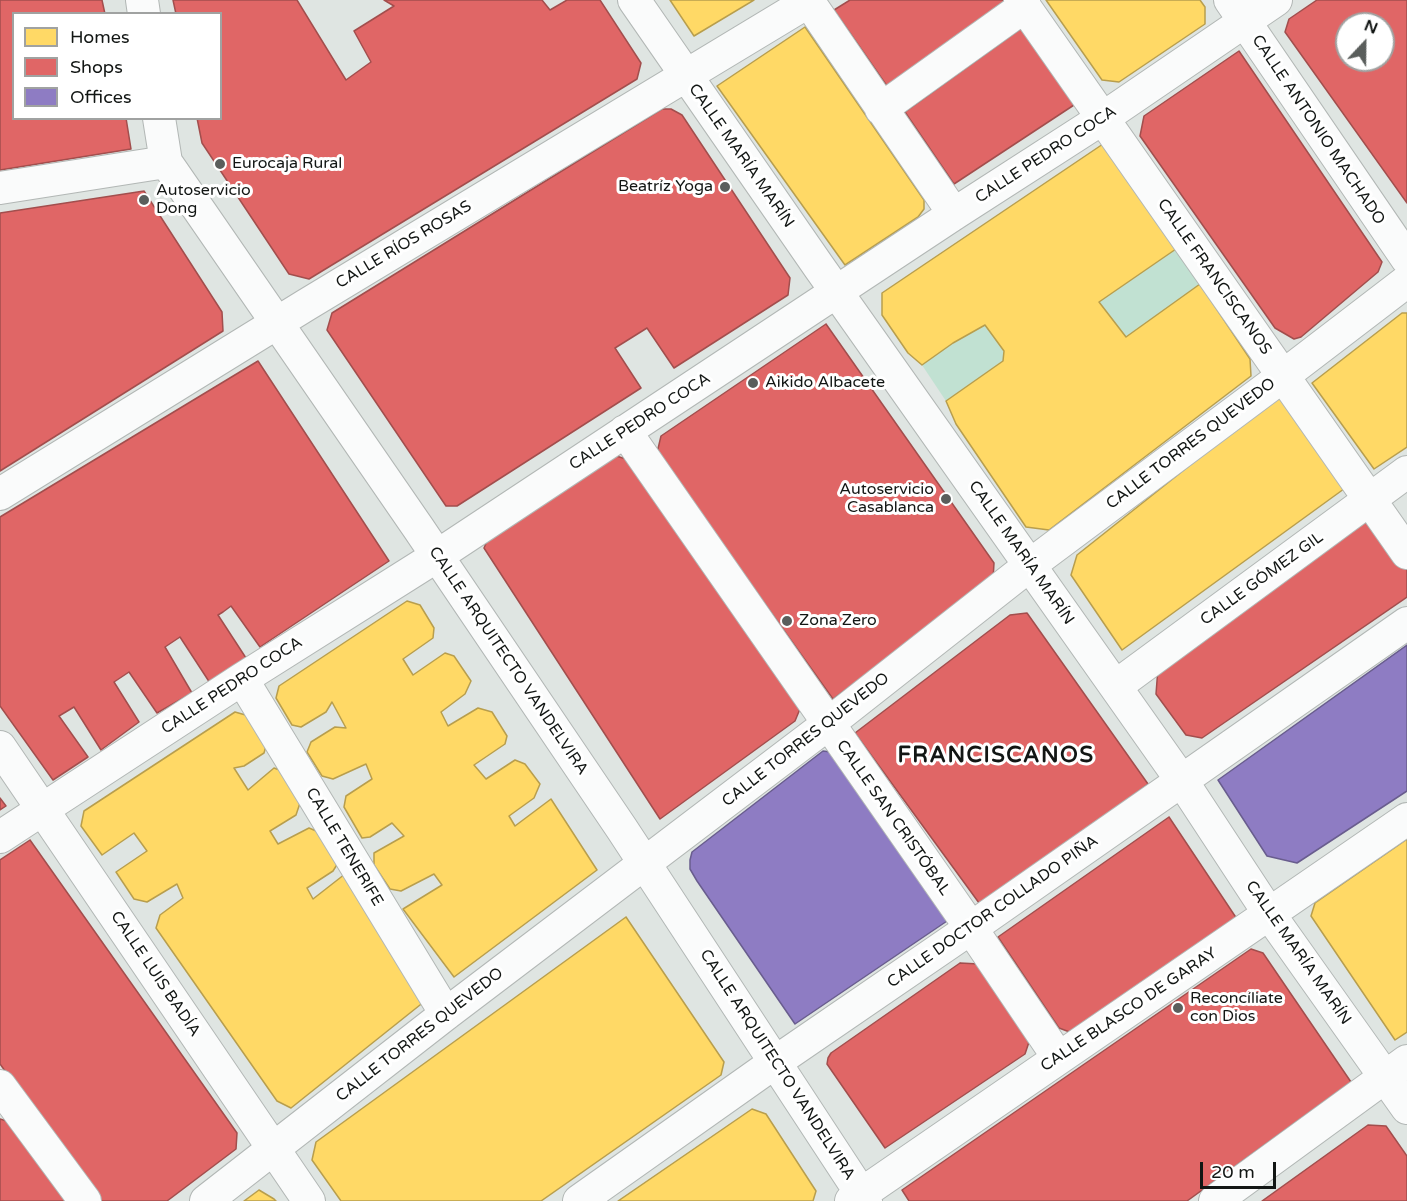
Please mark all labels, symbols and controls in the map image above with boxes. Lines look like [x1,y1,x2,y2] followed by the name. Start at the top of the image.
[12,12,222,120] legend
[1335,12,1395,72] north arrow
[1361,15,1381,39] text: N
[70,26,130,48] text: Homes
[1247,31,1389,229] street label: CALLE ANTONIO MACHADO
[70,56,123,78] text: Shops
[684,80,798,232] street label: CALLE MARÍA MARÍN
[70,86,132,108] text: Offices
[972,102,1120,208] street label: CALLE PEDRO COCA
[232,154,342,174] place label: Eurocaja Rural
[213,157,227,171] marker: Eurocaja Rural
[618,177,713,197] place label: Beatríz Yoga
[718,180,732,194] marker: Beatríz Yoga
[156,181,251,219] place label: Autoservicio Dong
[137,193,151,207] marker: Autoservicio Dong
[1153,195,1275,359] street label: CALLE FRANCISCANOS
[333,197,475,293] street label: CALLE RÍOS ROSAS
[566,369,714,475] street label: CALLE PEDRO COCA
[765,373,885,393] place label: Aikido Albacete
[1103,374,1279,514] street label: CALLE TORRES QUEVEDO
[746,376,760,390] marker: Aikido Albacete
[964,477,1078,629] street label: CALLE MARÍA MARÍN
[839,480,934,518] place label: Autoservicio Casablanca
[939,492,953,506] marker: Autoservicio Casablanca
[1197,528,1327,630] street label: CALLE GÓMEZ GIL
[424,543,592,779] street label: CALLE ARQUITECTO VANDELVIRA
[799,611,877,631] place label: Zona Zero
[780,614,794,628] marker: Zona Zero
[158,633,306,739] street label: CALLE PEDRO COCA
[719,669,893,811] street label: CALLE TORRES QUEVEDO
[832,736,954,900] street label: CALLE SAN CRISTÓBAL
[897,743,1095,769] district label: FRANCISCANOS
[301,784,387,910] street label: CALLE TENERIFE
[884,832,1102,992] street label: CALLE DOCTOR COLLADO PIÑA
[1241,877,1355,1029] street label: CALLE MARÍA MARÍN
[106,908,204,1040] street label: CALLE LUIS BADÍA
[1037,944,1221,1076] street label: CALLE BLASCO DE GARAY
[695,946,859,1184] street label: CALLE ARQUITECTO VANDELVIRA
[333,964,507,1106] street label: CALLE TORRES QUEVEDO
[1190,989,1283,1027] place label: Reconcíliate con Dios
[1171,1001,1185,1015] marker: Reconcíliate con Dios
[1203,1150,1280,1188] scale bar
[1211,1161,1255,1183] text: 20 m

